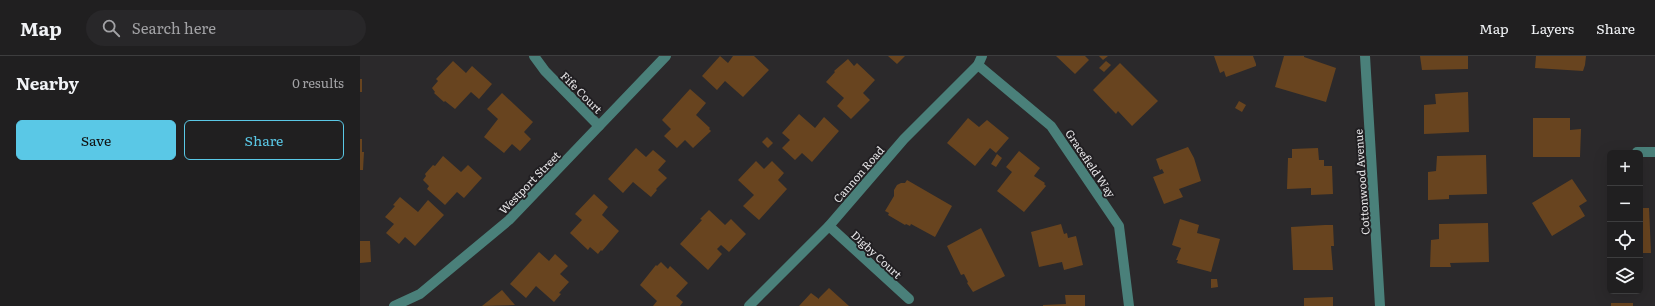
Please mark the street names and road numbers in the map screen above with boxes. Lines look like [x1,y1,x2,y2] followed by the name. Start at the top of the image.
[558,68,607,117] street label: Fife Court
[1062,126,1120,201] street label: Gracefield Way
[1349,128,1373,235] street label: Cottonwood Avenue
[829,142,887,206] street label: Cannon Road
[495,147,564,217] street label: Westport Street
[848,226,906,282] street label: Digby Court

